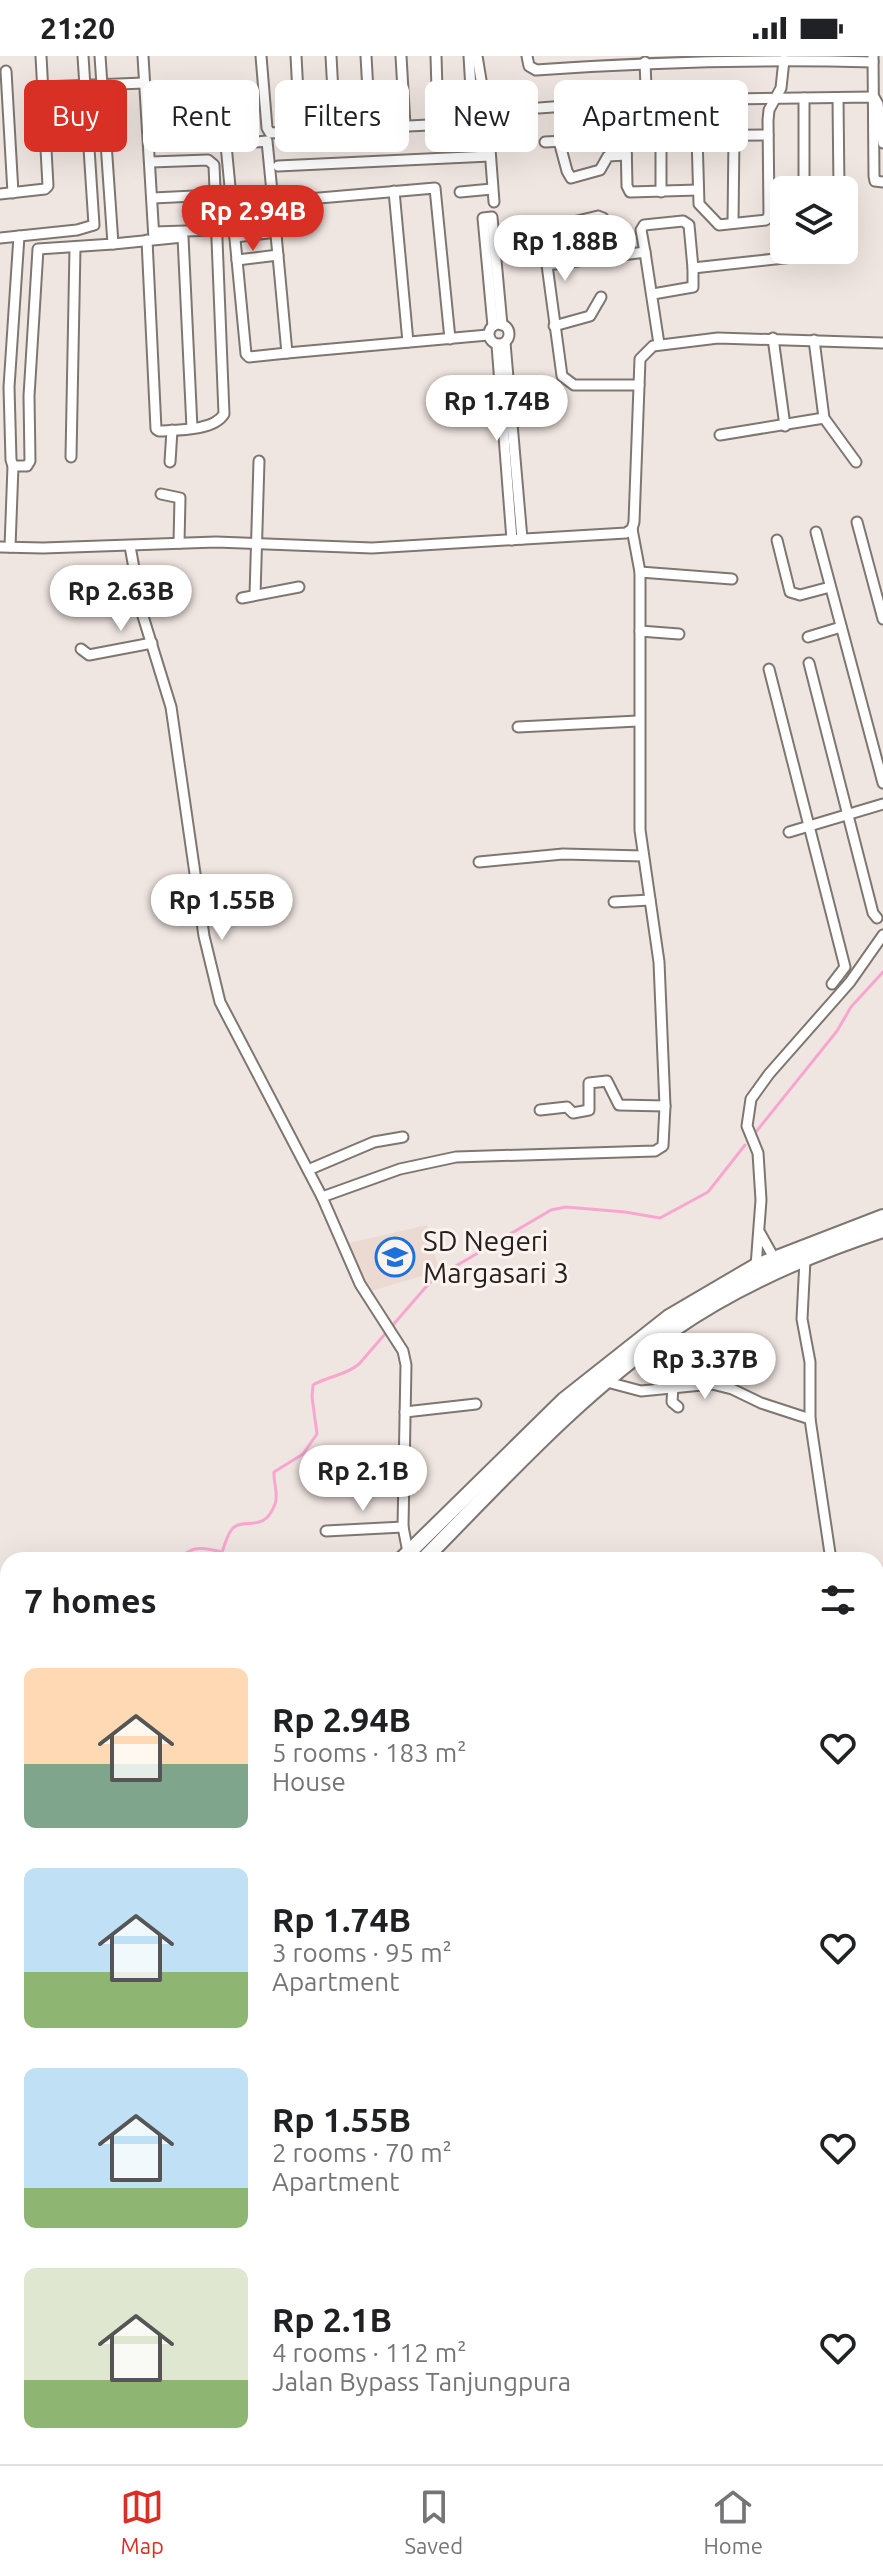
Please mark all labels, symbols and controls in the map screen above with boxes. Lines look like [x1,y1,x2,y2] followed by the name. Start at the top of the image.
[40,11,115,45] text: 21:20
[24,80,127,152] chip: Buy
[143,80,259,152] chip: Rent
[275,80,409,152] chip: Filters
[425,80,538,152] chip: New
[554,80,748,152] chip: Apartment
[770,176,858,264] map controls
[770,176,858,264] button: layers
[170,185,336,253] pin: Rp 2.94B
[200,196,306,225] text: Rp 2.94B
[482,215,648,283] pin: Rp 1.88B
[512,226,618,255] text: Rp 1.88B
[414,375,580,443] pin: Rp 1.74B
[444,386,550,415] text: Rp 1.74B
[38,565,204,633] pin: Rp 2.63B
[68,576,174,605] text: Rp 2.63B
[139,874,305,942] pin: Rp 1.55B
[169,885,275,914] text: Rp 1.55B
[423,1225,569,1288] place label: SD Negeri Margasari 3
[374,1236,416,1278] school or university icon: SD Negeri Margasari 3
[622,1333,788,1401] pin: Rp 3.37B
[652,1344,758,1373] text: Rp 3.37B
[289,1445,437,1513] pin: Rp 2.1B
[317,1456,409,1485] text: Rp 2.1B
[816,1578,860,1622] icon: filters
[24,1581,157,1619] text: 7 homes
[88,1700,184,1796] icon: home
[272,1700,411,1738] text: Rp 2.94B
[816,1726,860,1770] icon: heart
[272,1738,467,1767] text: 5 rooms · 183 m²
[272,1767,346,1796] text: House
[88,1900,184,1996] icon: home
[272,1900,411,1938] text: Rp 1.74B
[816,1926,860,1970] icon: heart
[272,1938,452,1967] text: 3 rooms · 95 m²
[272,1967,399,1996] text: Apartment
[88,2100,184,2196] icon: home
[272,2100,411,2138] text: Rp 1.55B
[816,2126,860,2170] icon: heart
[272,2138,452,2167] text: 2 rooms · 70 m²
[272,2167,399,2196] text: Apartment
[88,2300,184,2396] icon: home
[272,2300,392,2338] text: Rp 2.1B
[816,2326,860,2370] icon: heart
[272,2338,467,2367] text: 4 rooms · 112 m²
[272,2367,571,2396] text: Jalan Bypass Tanjungpura
[120,2485,164,2558] tab: Map
[405,2485,463,2558] tab: Saved
[703,2485,763,2558] tab: Home

